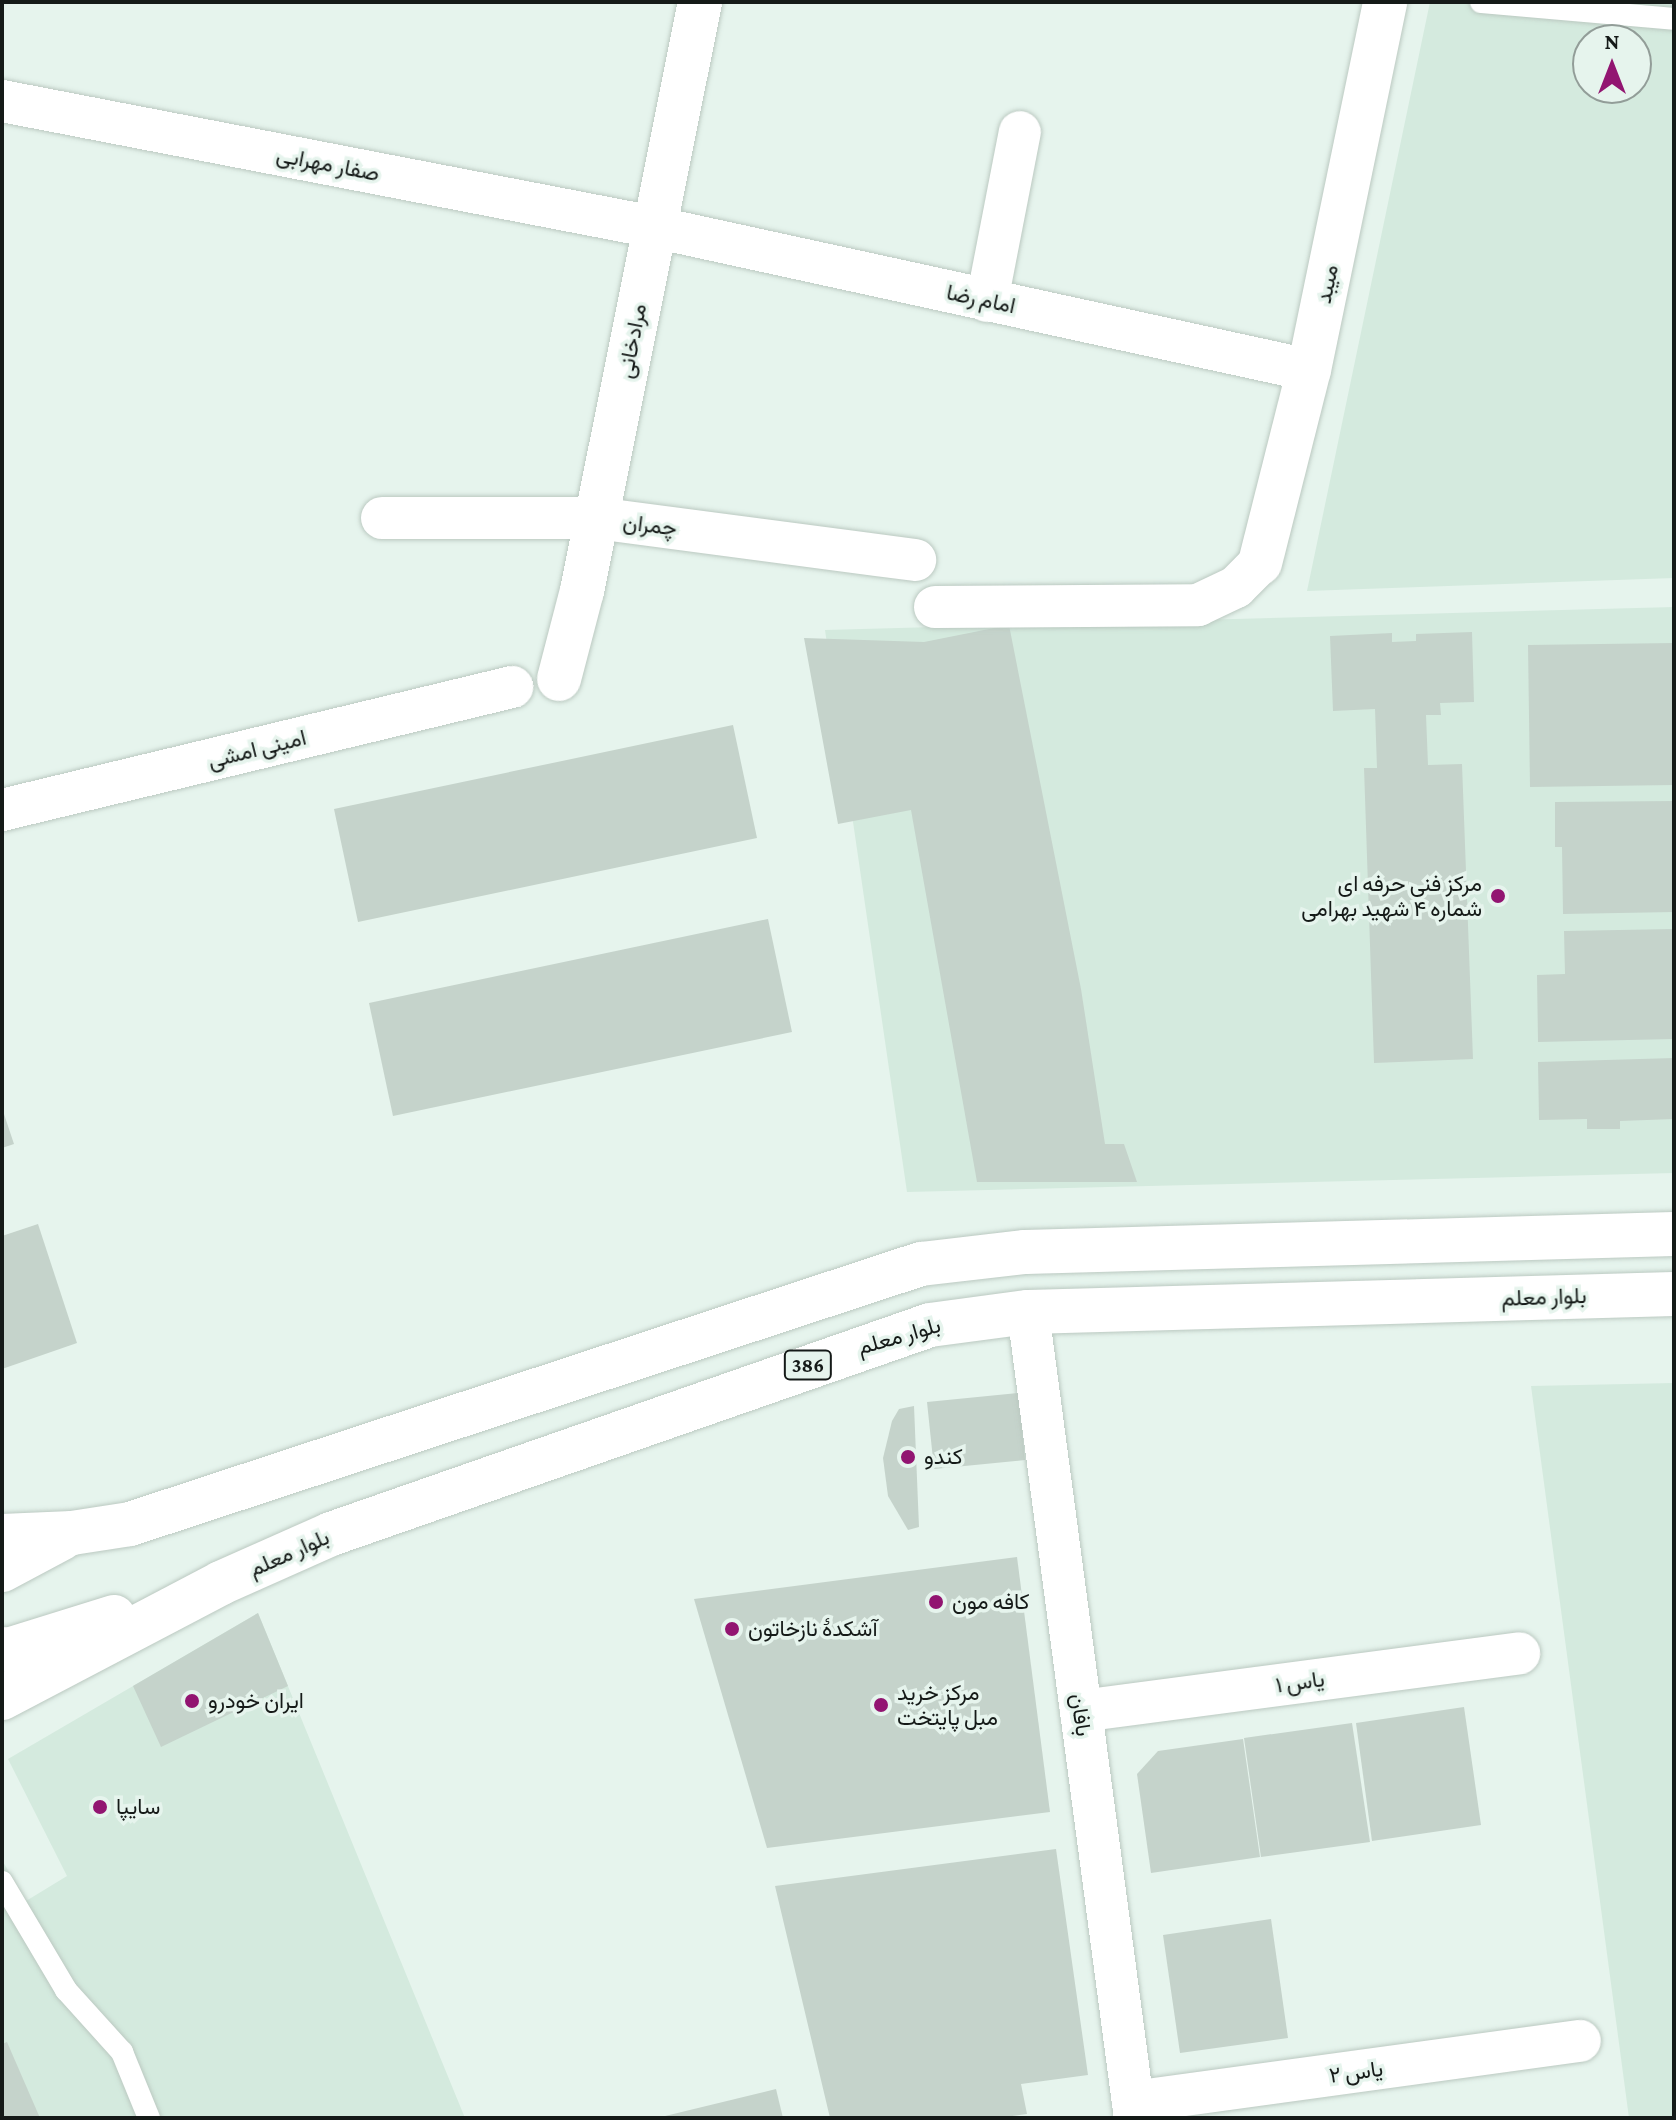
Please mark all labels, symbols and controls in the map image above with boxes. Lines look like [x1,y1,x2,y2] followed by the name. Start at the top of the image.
[1572,24,1652,104] north arrow
[1605,29,1620,54] text: N
[274,141,382,187] street label: صفار مهرابی
[1310,262,1344,306] street label: میبد
[944,279,1018,319] street label: امام رضا
[612,301,652,381] street label: مرادخانی
[621,509,679,541] street label: چمران
[205,724,309,774] street label: امینی امشی
[1301,870,1482,922] place label: مرکز فنی حرفه ای شماره ۴ شهید بهرامی
[1489,887,1507,905] marker: مرکز فنی حرفه ای شماره ۴ شهید بهرامی
[1501,1282,1587,1312] street label: بلوار معلم
[854,1312,944,1360] street label: بلوار معلم
[782,1349,834,1381] road number: 386
[924,1444,963,1470] place label: کندو
[899,1448,917,1466] marker: کندو
[245,1524,333,1582] street label: بلوار معلم
[952,1589,1030,1615] place label: کافه مون
[927,1593,945,1611] marker: کافه مون
[748,1616,878,1642] place label: آشکدهٔ نازخاتون
[723,1620,741,1638] marker: آشکدهٔ نازخاتون
[1274,1666,1326,1698] street label: یاس ۱
[897,1679,998,1730] place label: مرکز خرید مبل پایتخت
[208,1688,304,1714] place label: ایران خودرو
[183,1692,201,1710] marker: ایران خودرو
[1065,1692,1097,1738] street label: بافان
[872,1696,890,1714] marker: مرکز خرید مبل پایتخت
[116,1794,160,1820] place label: سایپا
[91,1798,109,1816] marker: سایپا
[1327,2055,1385,2089] street label: یاس ۲

